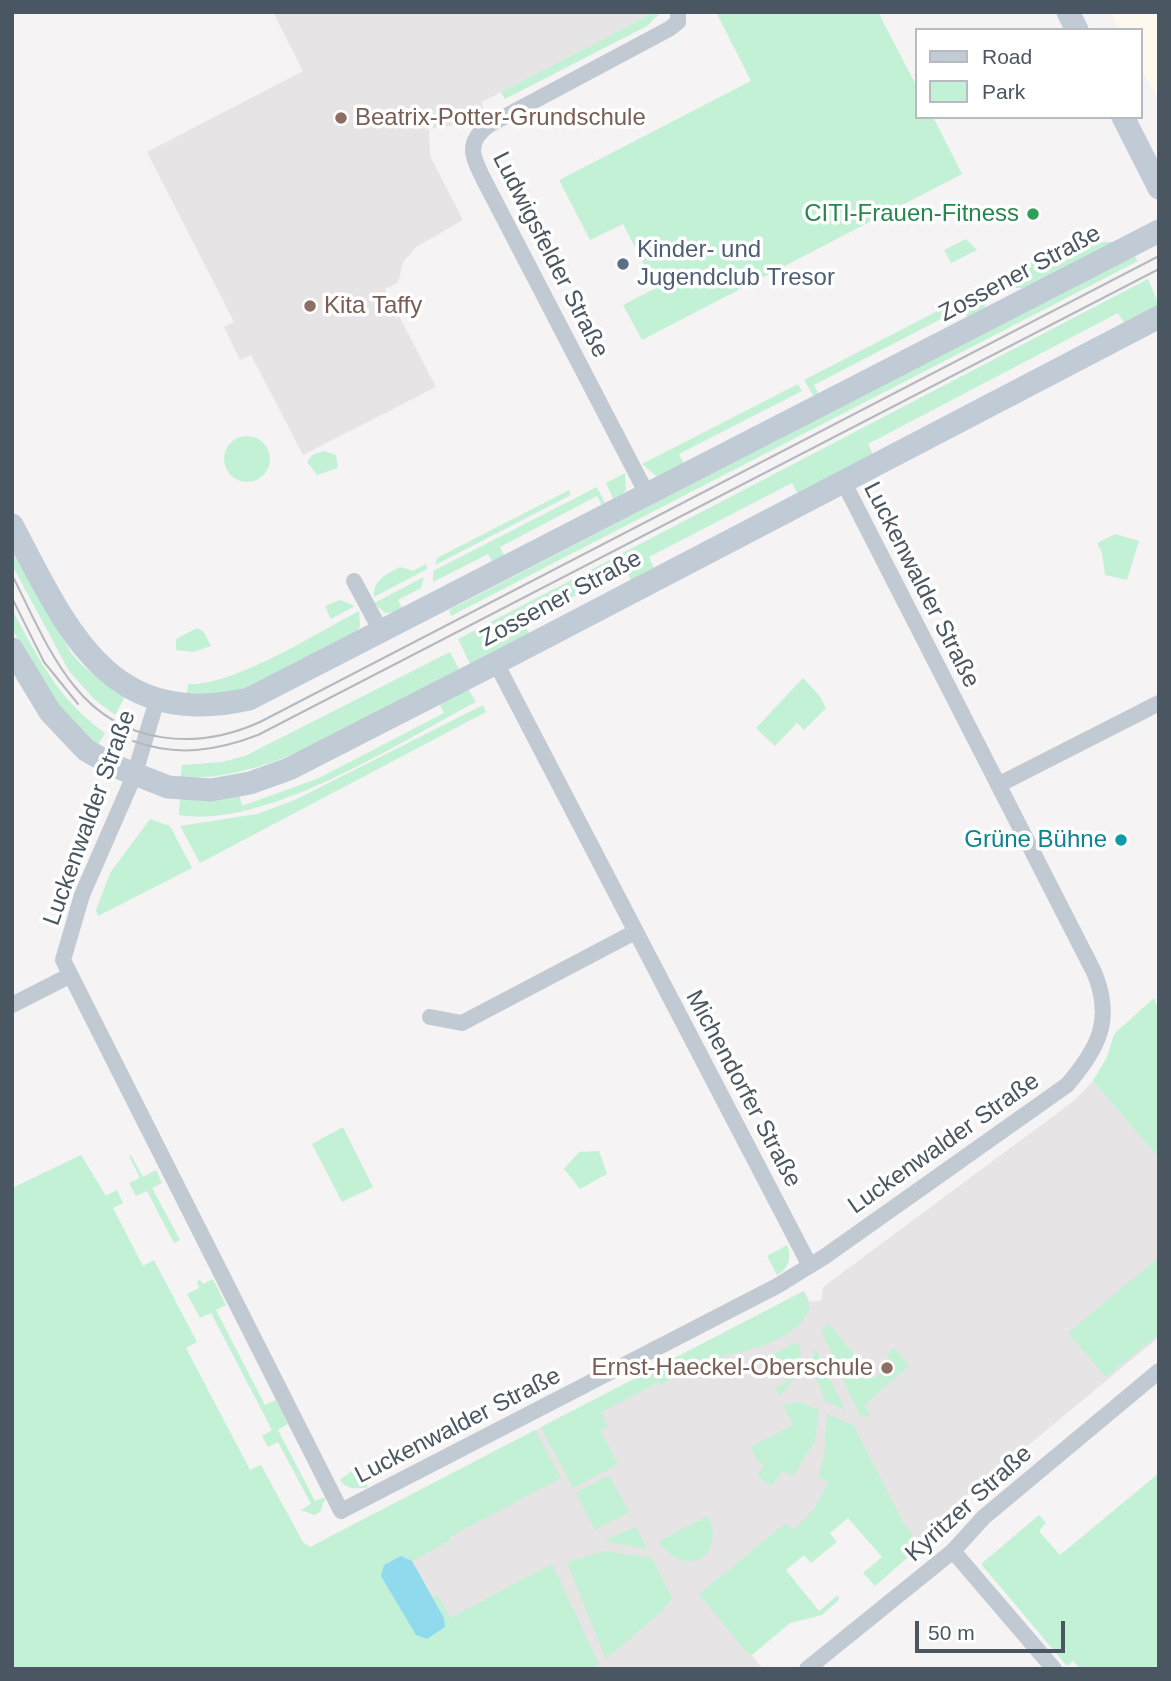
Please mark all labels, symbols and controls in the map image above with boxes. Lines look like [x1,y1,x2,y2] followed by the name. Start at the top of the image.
[916,28,1143,119] legend
[982,45,1032,68] text: Road
[982,80,1025,103] text: Park
[355,104,646,132] place label: Beatrix-Potter-Grundschule
[333,110,349,126] marker: Beatrix-Potter-Grundschule
[486,147,614,363] street label: Ludwigsfelder Straße
[804,200,1019,228] place label: CITI-Frauen-Fitness
[1025,206,1041,222] marker: CITI-Frauen-Fitness
[934,219,1106,329] street label: Zossener Straße
[637,236,835,292] place label: Kinder- und Jugendclub Tresor
[615,256,631,272] marker: Kinder- und Jugendclub Tresor
[324,292,422,320] place label: Kita Taffy
[302,298,318,314] marker: Kita Taffy
[857,477,985,693] street label: Luckenwalder Straße
[475,544,647,654] street label: Zossener Straße
[38,707,142,929] street label: Luckenwalder Straße
[964,826,1107,854] place label: Grüne Bühne
[1113,832,1129,848] marker: Grüne Bühne
[679,986,807,1192] street label: Michendorfer Straße
[843,1067,1045,1221] street label: Luckenwalder Straße
[592,1354,873,1382] place label: Ernst-Haeckel-Oberschule
[879,1360,895,1376] marker: Ernst-Haeckel-Oberschule
[350,1362,566,1490] street label: Luckenwalder Straße
[900,1440,1038,1568] street label: Kyritzer Straße
[919,1608,1070,1652] scale bar
[928,1621,975,1644] text: 50 m

